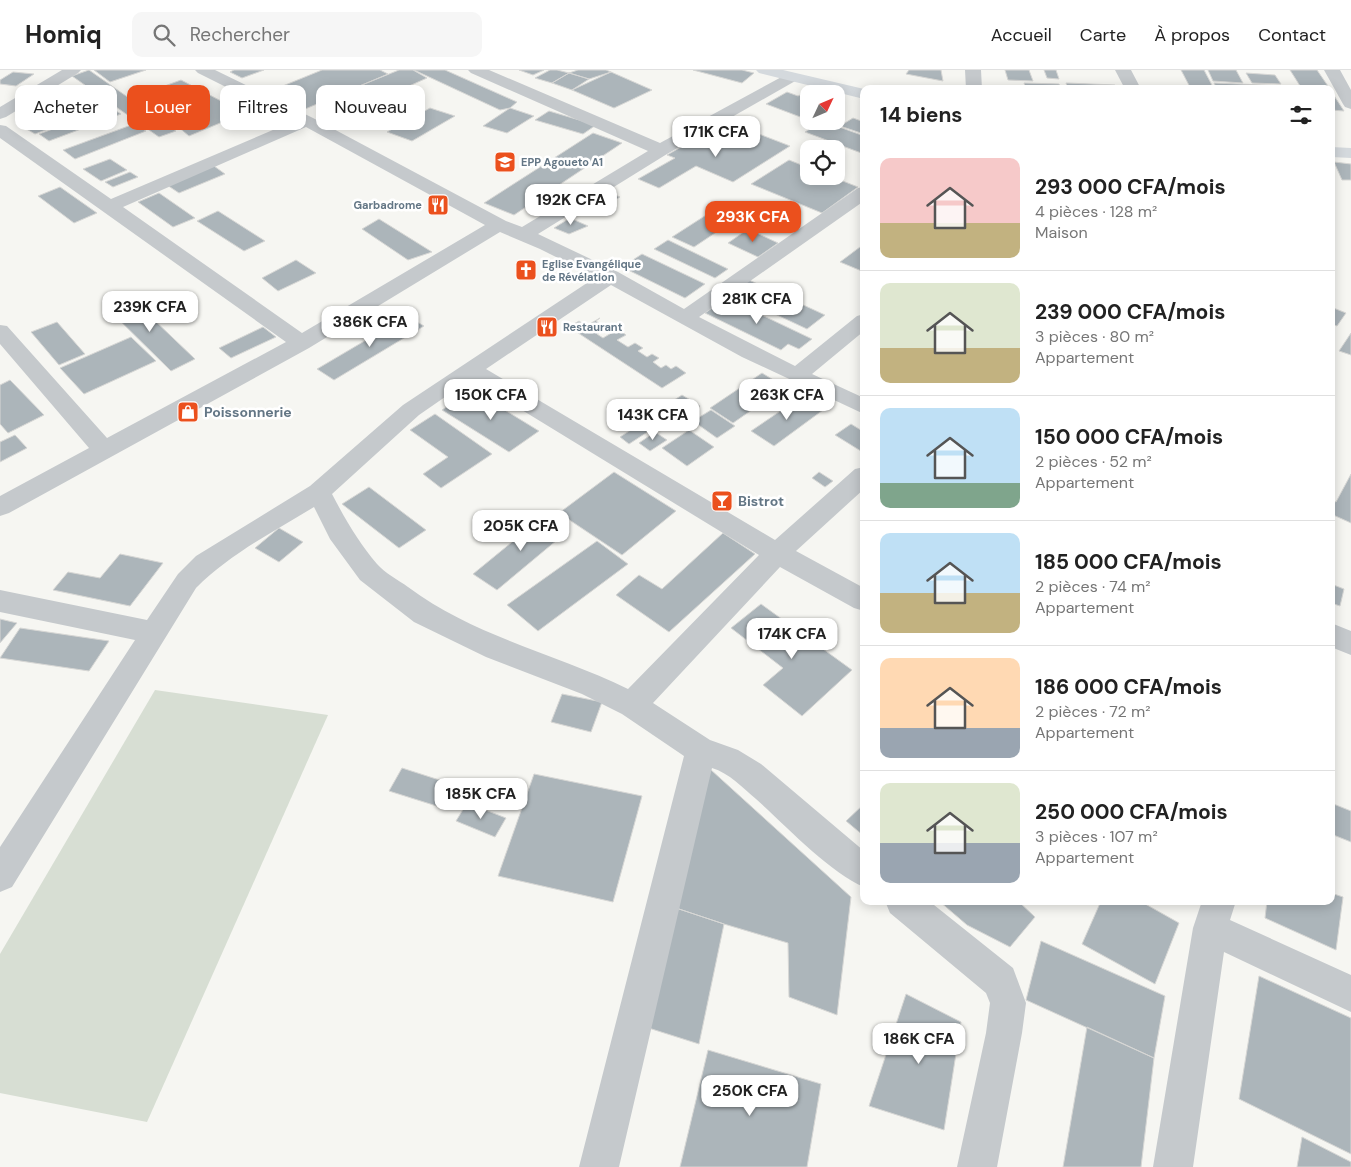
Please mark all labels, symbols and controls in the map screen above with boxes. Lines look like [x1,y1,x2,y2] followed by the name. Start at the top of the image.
[132,12,482,57] search box
[25,19,102,50] text: Homiq
[150,21,178,49] icon: search
[190,22,290,47] text: Rechercher
[991,23,1052,47] text: Accueil
[1080,23,1126,47] text: Carte
[1154,23,1230,47] text: À propos
[1258,23,1326,47] text: Contact
[15,85,117,130] chip: Acheter
[127,85,210,130] chip: Louer
[220,85,306,130] chip: Filtres
[316,85,425,130] chip: Nouveau
[800,85,845,130] north arrow
[800,85,845,185] map controls
[880,101,963,129] text: 14 biens
[1287,101,1315,129] icon: filters
[664,116,768,158] pin: 171K CFA
[683,121,749,142] text: 171K CFA
[800,140,845,185] button: locate
[493,150,517,174] school or university icon: EPP Agoueto A1
[521,155,603,169] place label: EPP Agoueto A1
[1035,173,1226,201] text: 293 000 CFA/mois
[920,178,980,238] icon: home
[519,184,623,226] pin: 192K CFA
[536,189,606,210] text: 192K CFA
[426,193,450,217] restaurant icon: Garbadrome
[354,198,422,212] place label: Garbadrome
[701,200,805,243] pin: 293K CFA
[1035,201,1157,222] text: 4 pièces · 128 m²
[716,206,790,227] text: 293K CFA
[1035,222,1088,243] text: Maison
[542,257,641,284] place label: Eglise Evangélique de Révélation
[514,258,538,282] church icon: Eglise Evangélique de Révélation
[705,282,809,325] pin: 281K CFA
[722,288,792,309] text: 281K CFA
[98,290,202,333] pin: 239K CFA
[113,296,187,317] text: 239K CFA
[1035,298,1225,326] text: 239 000 CFA/mois
[920,303,980,363] icon: home
[318,306,422,348] pin: 386K CFA
[333,311,407,332] text: 386K CFA
[535,315,559,339] restaurant icon: Restaurant
[563,320,623,334] place label: Restaurant
[1035,326,1154,347] text: 3 pièces · 80 m²
[1035,347,1134,368] text: Appartement
[439,378,543,421] pin: 150K CFA
[735,378,839,421] pin: 263K CFA
[455,384,527,405] text: 150K CFA
[750,384,824,405] text: 263K CFA
[601,398,705,441] pin: 143K CFA
[176,400,200,424] shop icon: Poissonnerie
[204,403,292,421] place label: Poissonnerie
[618,404,688,425] text: 143K CFA
[1035,423,1223,451] text: 150 000 CFA/mois
[920,428,980,488] icon: home
[1035,451,1152,472] text: 2 pièces · 52 m²
[1035,472,1134,493] text: Appartement
[710,489,734,513] bar icon: Bistrot
[738,492,784,510] place label: Bistrot
[469,510,573,552] pin: 205K CFA
[483,515,559,536] text: 205K CFA
[1035,548,1222,576] text: 185 000 CFA/mois
[920,553,980,613] icon: home
[1035,576,1150,597] text: 2 pièces · 74 m²
[1035,597,1134,618] text: Appartement
[740,618,844,660] pin: 174K CFA
[758,623,827,644] text: 174K CFA
[1035,673,1222,701] text: 186 000 CFA/mois
[920,678,980,738] icon: home
[1035,701,1151,722] text: 2 pièces · 72 m²
[1035,722,1134,743] text: Appartement
[429,778,533,820] pin: 185K CFA
[446,783,516,804] text: 185K CFA
[1035,798,1228,826] text: 250 000 CFA/mois
[920,803,980,863] icon: home
[1035,826,1158,847] text: 3 pièces · 107 m²
[1035,847,1134,868] text: Appartement
[867,1022,971,1065] pin: 186K CFA
[883,1028,955,1049] text: 186K CFA
[698,1074,802,1117] pin: 250K CFA
[712,1080,788,1101] text: 250K CFA

